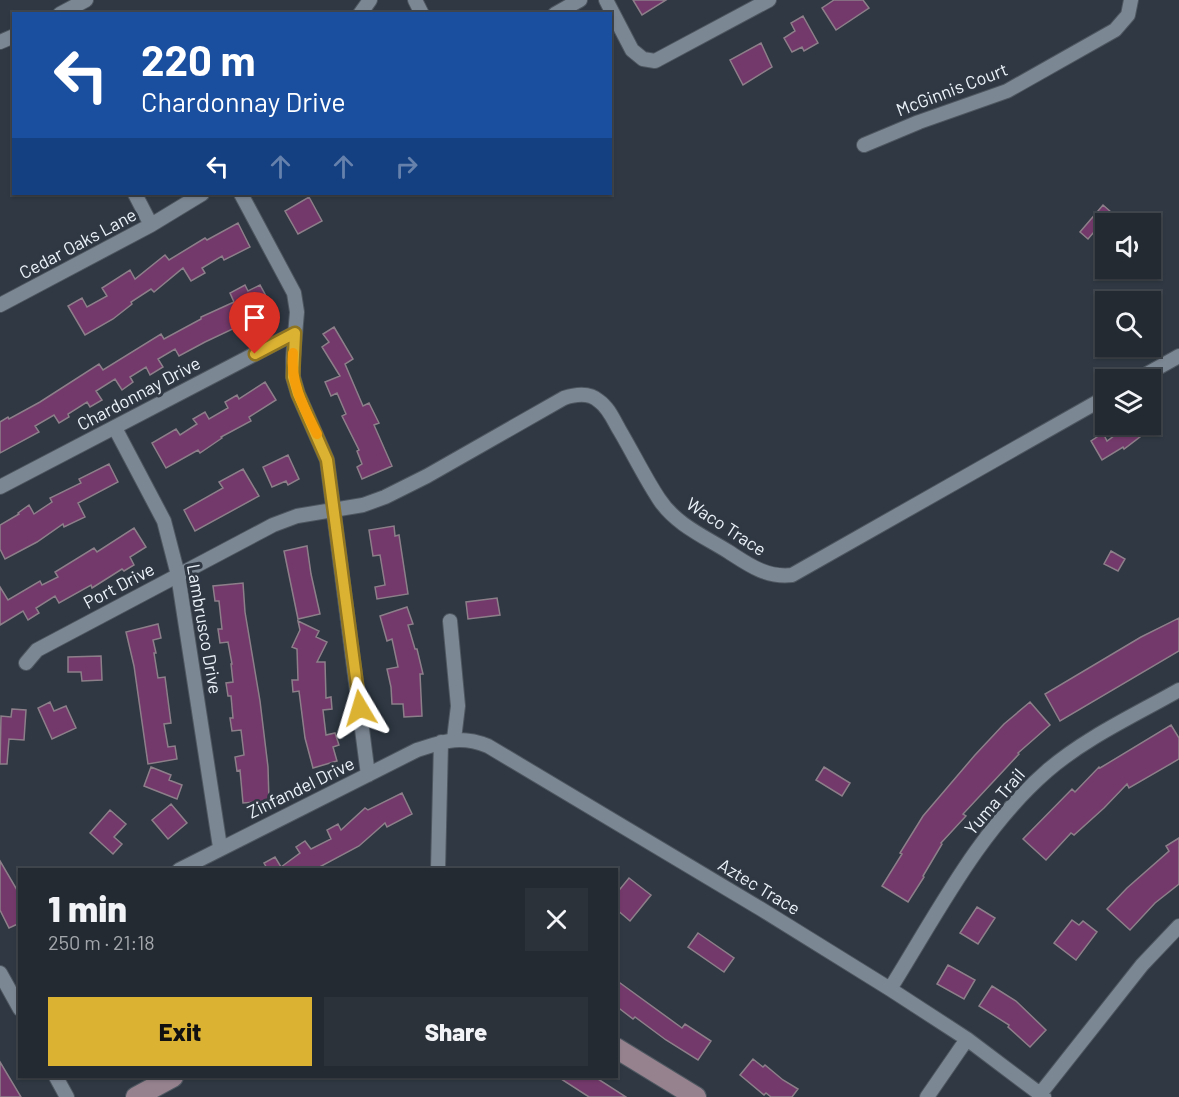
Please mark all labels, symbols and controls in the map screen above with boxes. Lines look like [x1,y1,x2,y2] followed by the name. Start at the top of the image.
[141,34,255,84] text: 220 m
[42,36,120,114] icon: left
[893,58,1011,120] street label: McGinnis Court
[141,85,346,117] text: Chardonnay Drive
[201,150,234,183] icon: left
[264,150,297,183] icon: ahead
[327,150,360,183] icon: ahead
[390,150,423,183] icon: right
[15,203,140,283] street label: Cedar Oaks Lane
[1095,213,1161,435] map controls
[1095,213,1161,279] button: sound
[1095,291,1161,357] button: search
[229,292,280,354] pin
[238,301,271,334] icon: arrive
[73,351,204,435] street label: Chardonnay Drive
[1095,369,1161,435] button: layers
[682,492,771,560] street label: Waco Trace
[79,557,158,613] street label: Port Drive
[183,562,227,696] street label: Lambrusco Drive
[328,676,392,740] position arrow
[243,752,358,822] street label: Zinfandel Drive
[959,764,1029,839] street label: Yuma Trail
[715,853,804,919] street label: Aztec Trace
[48,886,127,929] text: 1 min
[525,888,588,951] button: close
[48,930,155,954] text: 250 m · 21:18
[48,997,312,1066] button: Exit
[324,997,588,1066] button: Share

